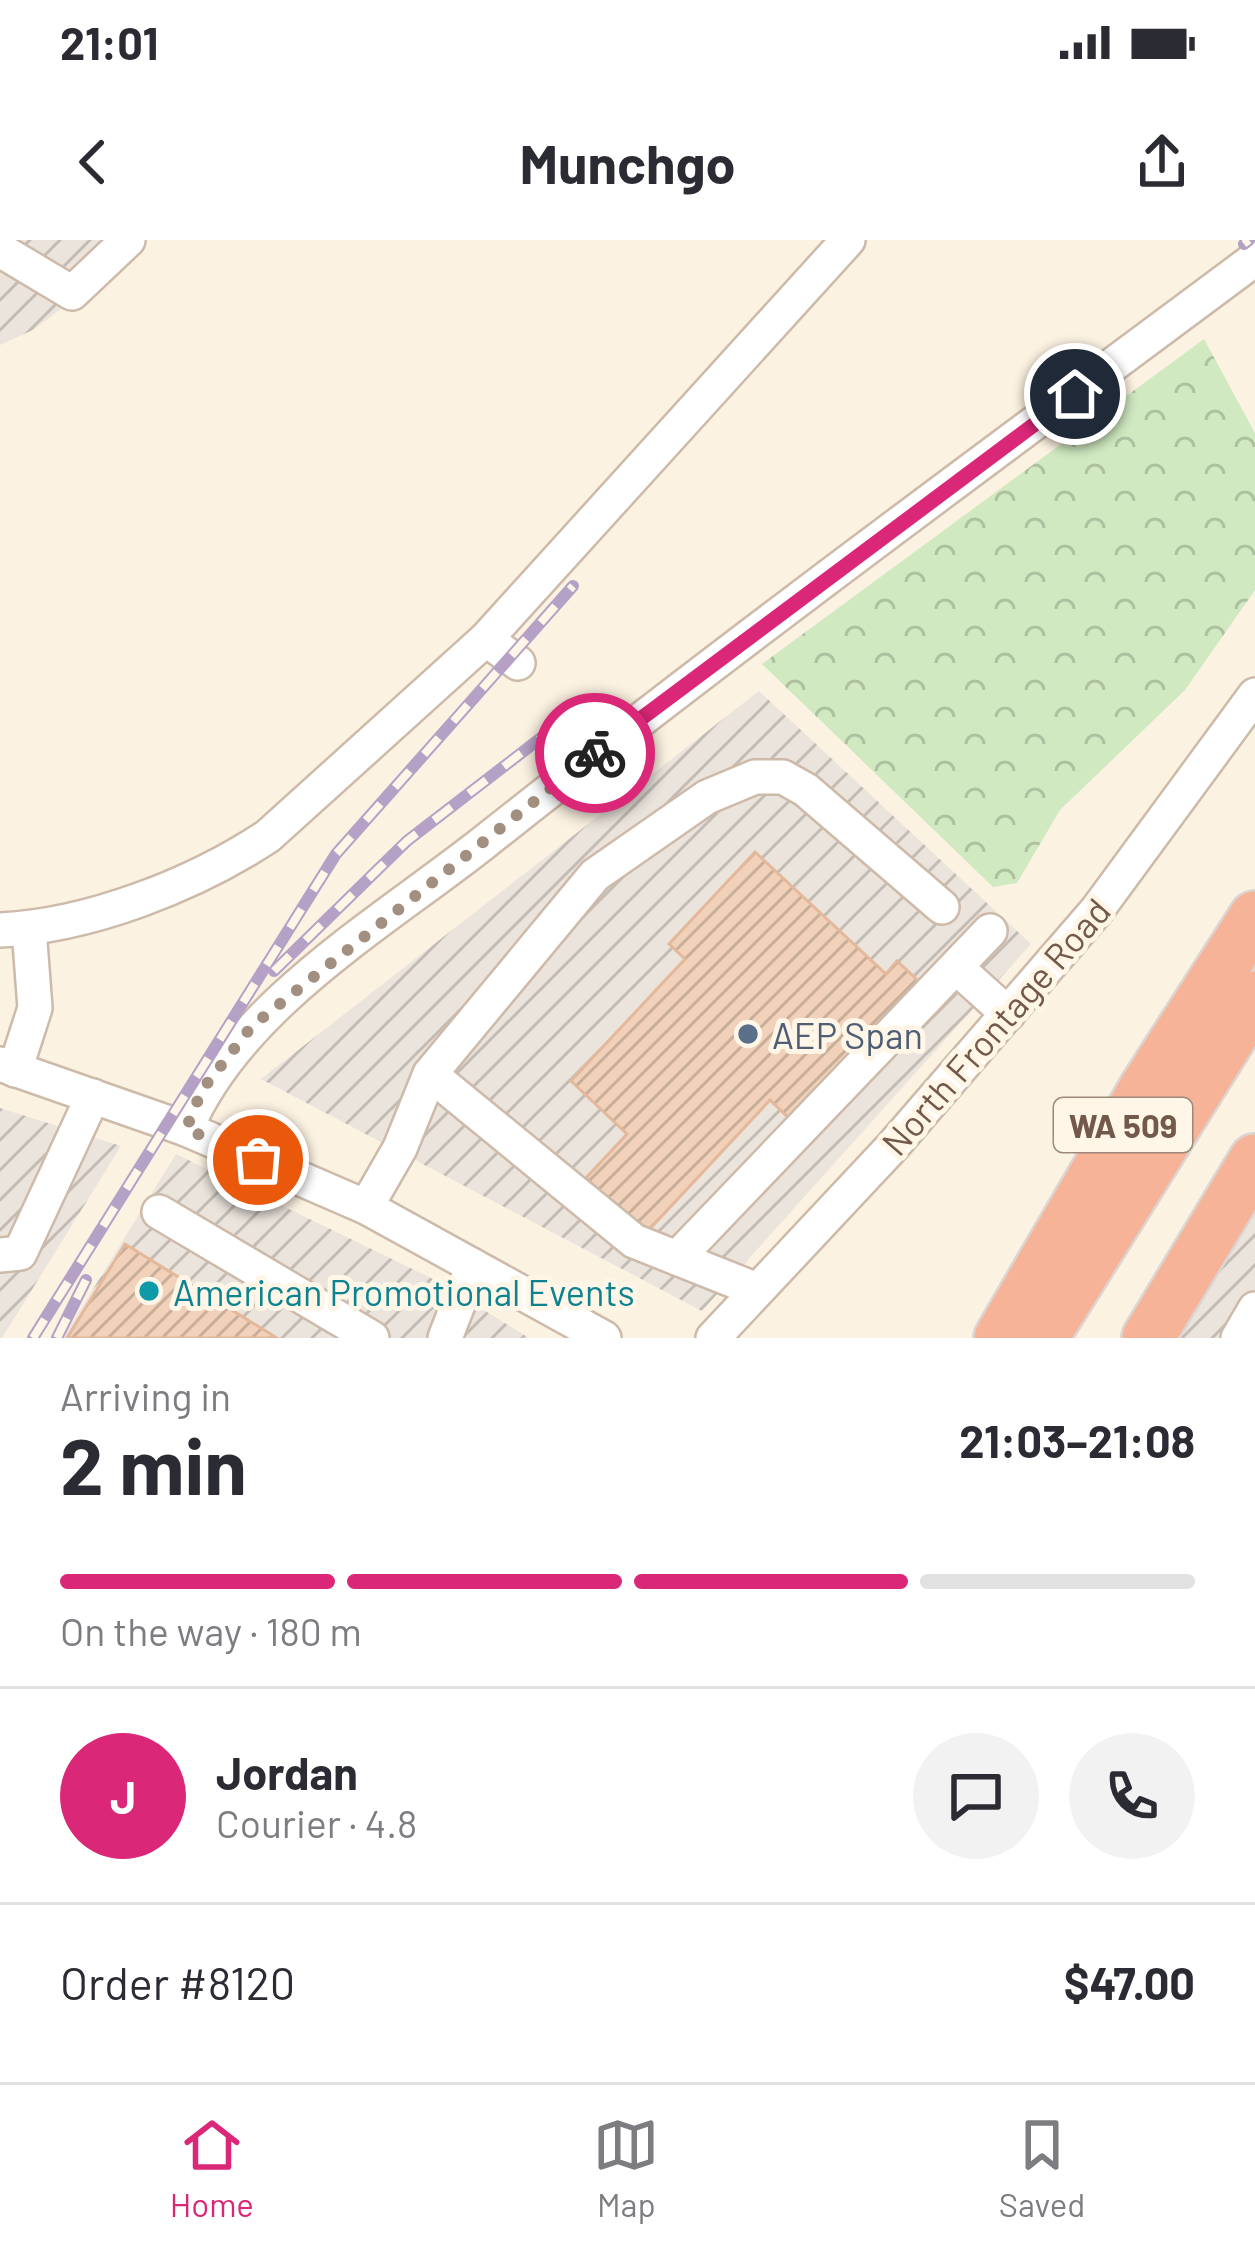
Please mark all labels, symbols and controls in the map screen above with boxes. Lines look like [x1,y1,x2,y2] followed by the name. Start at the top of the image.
[60,15,158,69] text: 21:01
[60,129,126,195] icon: back
[1129,129,1195,195] icon: share
[519,130,736,195] text: Munchgo
[1024,343,1126,445] pin
[1042,361,1108,427] icon: home
[535,693,655,813] courier
[562,720,628,786] icon: bike
[872,889,1118,1163] street label: North Frontage Road
[772,1013,923,1056] place label: AEP Span
[735,1021,761,1047] marker: AEP Span
[1054,1098,1192,1152] road number: WA 509
[207,1109,309,1211] pin
[225,1127,291,1193] icon: bag
[173,1270,635,1313] place label: American Promotional Events
[136,1278,162,1304] marker: American Promotional Events
[60,1372,231,1419] text: Arriving in
[959,1413,1195,1467] text: 21:03–21:08
[60,1417,247,1511] text: 2 min
[60,1607,362,1654] text: On the way · 180 m
[913,1733,1039,1859] button: chat
[1069,1733,1195,1859] button: phone
[216,1745,358,1799] text: Jordan
[110,1769,136,1823] text: J
[216,1799,417,1846] text: Courier · 4.8
[60,1955,295,2009] text: Order #8120
[1064,1955,1195,2009] text: $47.00
[170,2112,254,2224] tab: Home
[593,2112,659,2224] tab: Map
[999,2112,1085,2224] tab: Saved

